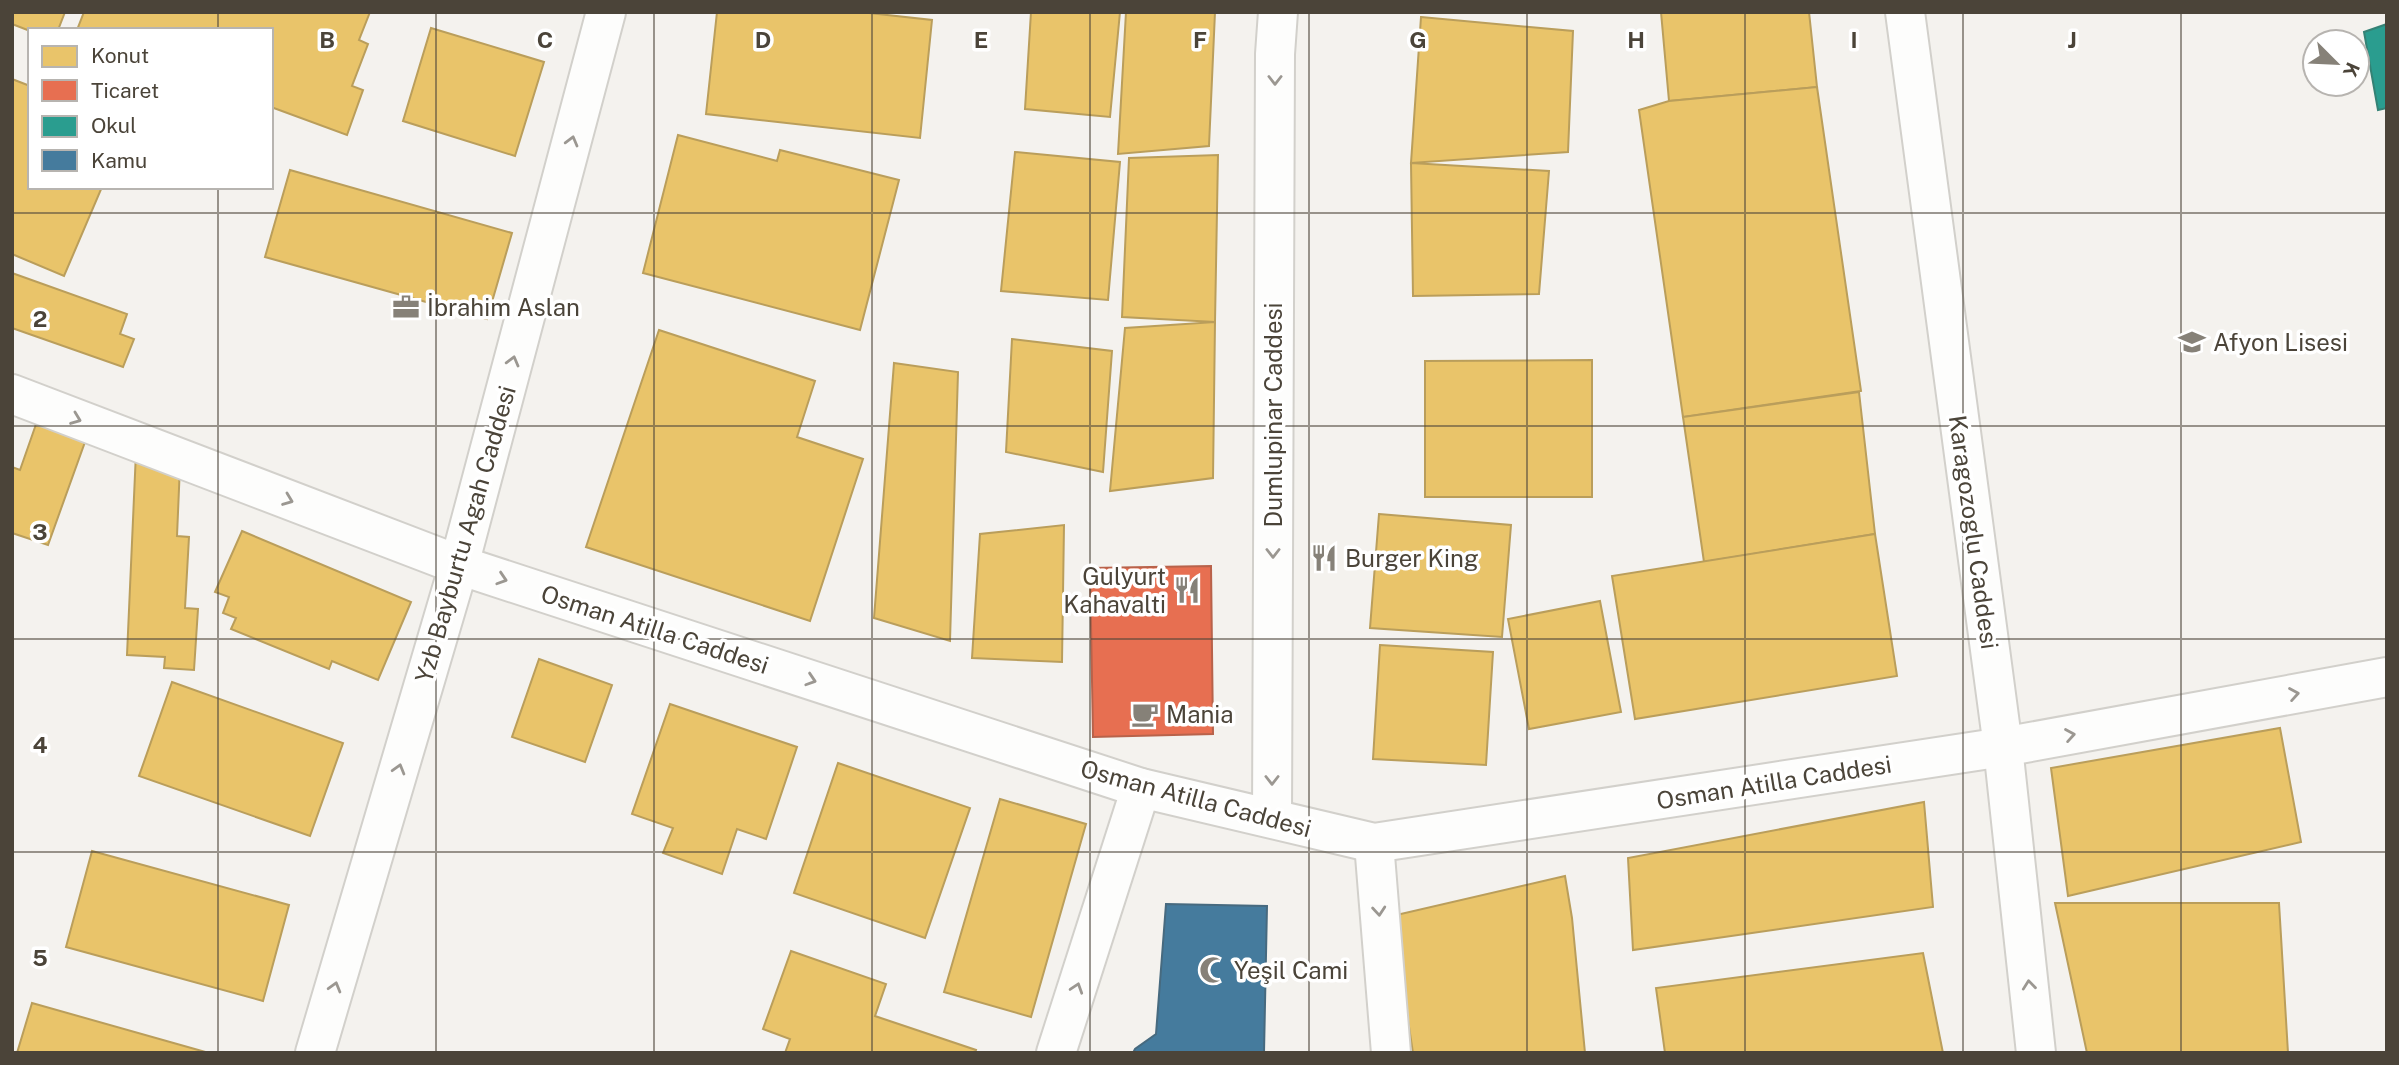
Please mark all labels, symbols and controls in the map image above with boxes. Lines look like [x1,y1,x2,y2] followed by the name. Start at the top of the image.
[319,26,335,53] text: B
[537,26,553,53] text: C
[755,26,771,53] text: D
[974,26,988,53] text: E
[1193,26,1207,53] text: F
[1409,26,1427,53] text: G
[1627,26,1645,53] text: H
[1850,26,1858,53] text: I
[2067,26,2077,53] text: J
[28,28,273,189] legend
[2301,28,2371,98] north arrow
[91,43,149,68] text: Konut
[2339,59,2364,81] text: K
[1267,76,1283,86] one-way arrow
[91,78,159,103] text: Ticaret
[91,113,137,138] text: Okul
[564,136,578,148] one-way arrow
[91,148,147,173] text: Kamu
[391,292,421,322] office icon: İbrahim Aslan
[427,293,580,321] place label: İbrahim Aslan
[1259,302,1287,528] street label: Dumlupinar Caddesi
[33,305,47,332] text: 2
[2177,327,2207,357] school or university icon: Afyon Lisesi
[2213,328,2348,356] place label: Afyon Lisesi
[505,355,519,367] one-way arrow
[409,382,521,686] street label: Yzb Bayburtu Agah Caddesi
[69,410,81,424] one-way arrow
[1944,413,2004,651] street label: Karagozoglu Caddesi
[282,492,294,506] one-way arrow
[32,518,48,545] text: 3
[1309,543,1339,573] restaurant icon: Burger King
[1345,544,1479,572] place label: Burger King
[1265,548,1281,559] one-way arrow
[1063,562,1166,618] place label: Gulyurt Kahavalti
[495,571,507,585] one-way arrow
[1172,575,1202,605] restaurant icon: Gulyurt Kahavalti
[538,579,772,679] street label: Osman Atilla Caddesi
[804,672,817,686] one-way arrow
[2288,687,2300,702] one-way arrow
[1130,699,1160,729] cafe icon: Mania
[1166,700,1234,728] place label: Mania
[2064,728,2076,743] one-way arrow
[32,731,48,758] text: 4
[1655,750,1893,814] street label: Osman Atilla Caddesi
[1078,754,1314,842] street label: Osman Atilla Caddesi
[390,763,405,775] one-way arrow
[1264,776,1280,786] one-way arrow
[1371,906,1386,917] one-way arrow
[32,944,48,971] text: 5
[1198,955,1228,985] mosque icon: Yeşil Cami
[1234,956,1348,984] place label: Yeşil Cami
[2021,979,2036,991] one-way arrow
[326,982,341,994] one-way arrow
[1068,982,1083,994] one-way arrow

